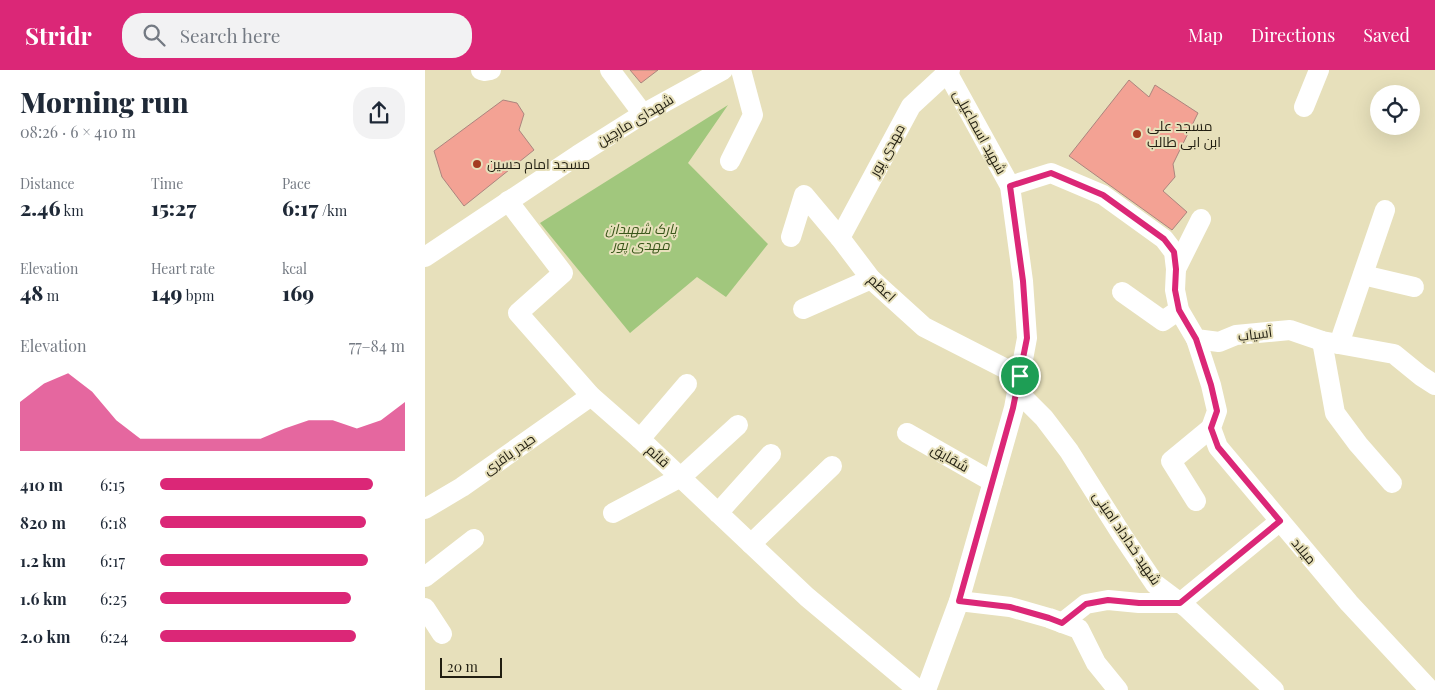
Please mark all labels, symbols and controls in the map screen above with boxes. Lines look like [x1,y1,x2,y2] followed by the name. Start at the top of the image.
[122,13,472,58] search box
[25,19,92,51] text: Stridr
[140,21,168,49] icon: search
[180,22,280,48] text: Search here
[1188,23,1223,47] text: Map
[1251,23,1335,47] text: Directions
[1363,23,1410,47] text: Saved
[20,83,189,120] text: Morning run
[1370,85,1420,135] map controls
[1370,85,1420,135] button: locate
[949,86,1012,177] street label: شهید اسماعیلی
[353,87,405,139] button: share
[593,89,677,151] street label: شهدای مارچین
[1147,116,1221,151] place label: مسجد علی ابن ابی طالب
[864,120,910,181] street label: مهدی پور
[20,121,136,142] text: 08:26 · 6 × 410 m
[1131,128,1143,140] marker: مسجد علی ابن ابی طالب
[487,154,590,174] place label: مسجد امام حسین
[471,158,483,170] marker: مسجد امام حسین
[20,174,75,193] text: Distance
[151,174,183,193] text: Time
[282,174,311,193] text: Pace
[20,193,61,221] text: 2.46
[151,193,196,221] text: 15:27
[282,193,318,221] text: 6:17
[61,201,84,220] text: km
[318,201,347,220] text: /km
[605,219,678,255] park label: پارک شهیدان مهدی پور
[20,259,78,278] text: Elevation
[151,259,215,278] text: Heart rate
[282,259,307,278] text: kcal
[864,270,900,306] street label: اعظم
[20,278,43,306] text: 48
[151,278,182,306] text: 149
[282,278,314,306] text: 169
[43,286,59,305] text: m
[182,286,214,305] text: bpm
[1237,322,1274,345] street label: آسیاب
[20,335,87,356] text: Elevation
[349,335,405,356] text: 77–84 m
[999,355,1041,397] pin
[1006,362,1034,390] icon: arrive
[479,429,539,478] street label: حیدر باقری
[928,439,973,476] street label: شقایق
[642,440,674,472] street label: قائم
[20,474,63,495] text: 410 m
[100,474,125,495] text: 6:15
[1089,487,1166,588] street label: شهید خداداد امینی
[20,512,66,533] text: 820 m
[100,512,127,533] text: 6:18
[1288,533,1321,568] street label: میلاد
[20,550,66,571] text: 1.2 km
[100,550,125,571] text: 6:17
[20,588,67,609] text: 1.6 km
[100,588,127,609] text: 6:25
[20,626,70,647] text: 2.0 km
[100,626,128,647] text: 6:24
[440,655,503,678] scale bar
[447,657,478,676] text: 20 m

